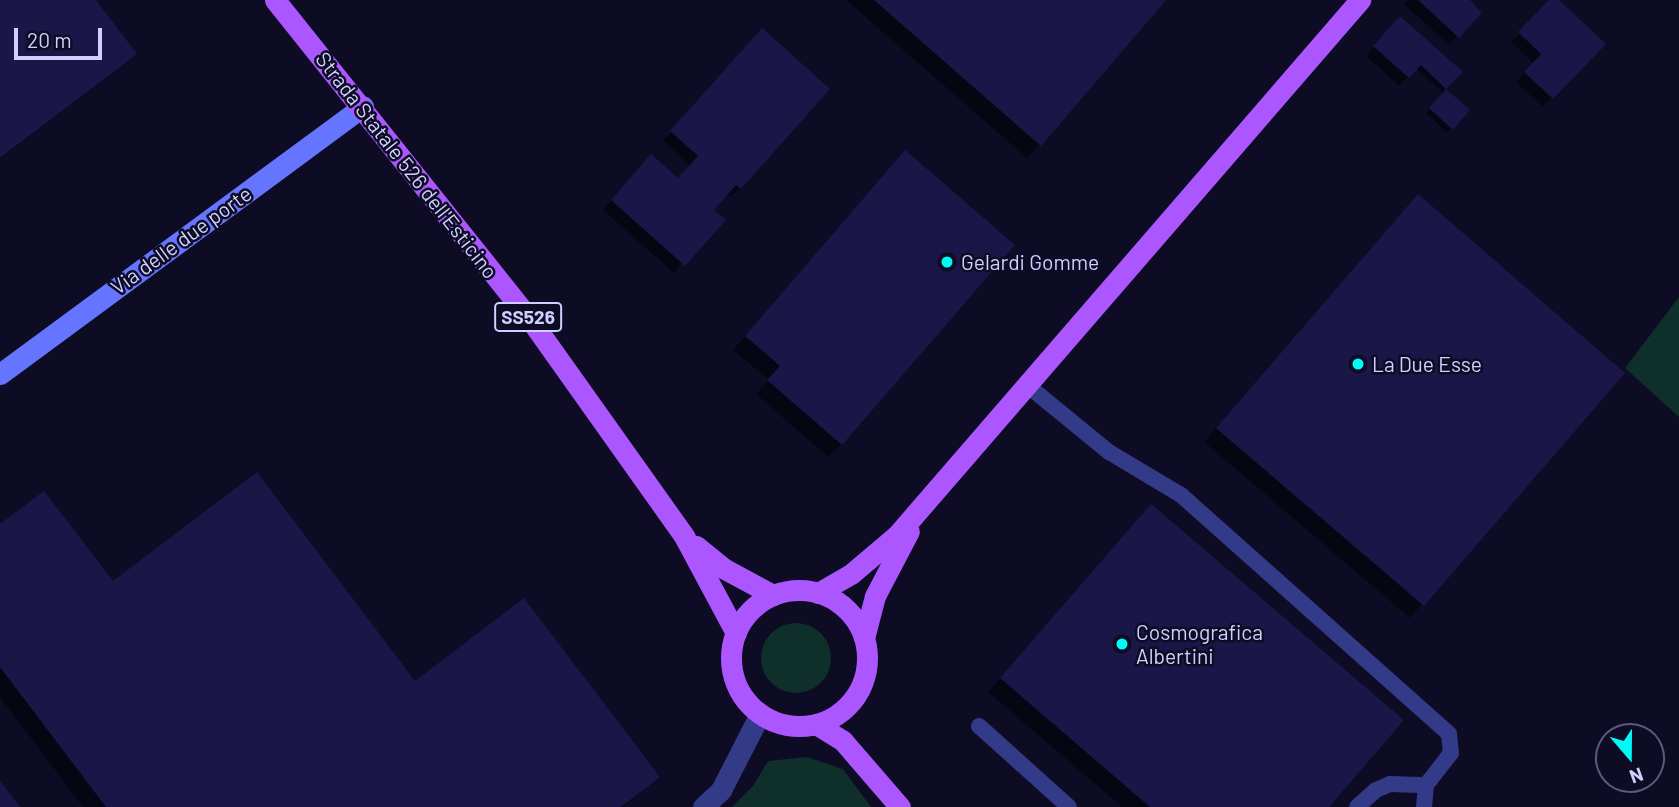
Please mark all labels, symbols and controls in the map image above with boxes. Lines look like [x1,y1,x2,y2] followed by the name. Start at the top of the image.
[18,14,105,58] scale bar
[27,27,72,52] text: 20 m
[311,47,503,283] street label: Strada Statale 526 dell'Esticino
[106,180,256,300] street label: Via delle due porte
[961,249,1099,275] place label: Gelardi Gomme
[939,254,955,270] marker: Gelardi Gomme
[493,302,563,332] road number: SS526
[1372,351,1482,377] place label: La Due Esse
[1350,356,1366,372] marker: La Due Esse
[1136,619,1263,669] place label: Cosmografica Albertini
[1114,636,1130,652] marker: Cosmografica Albertini
[1595,723,1665,793] north arrow
[1627,763,1647,789] text: N

